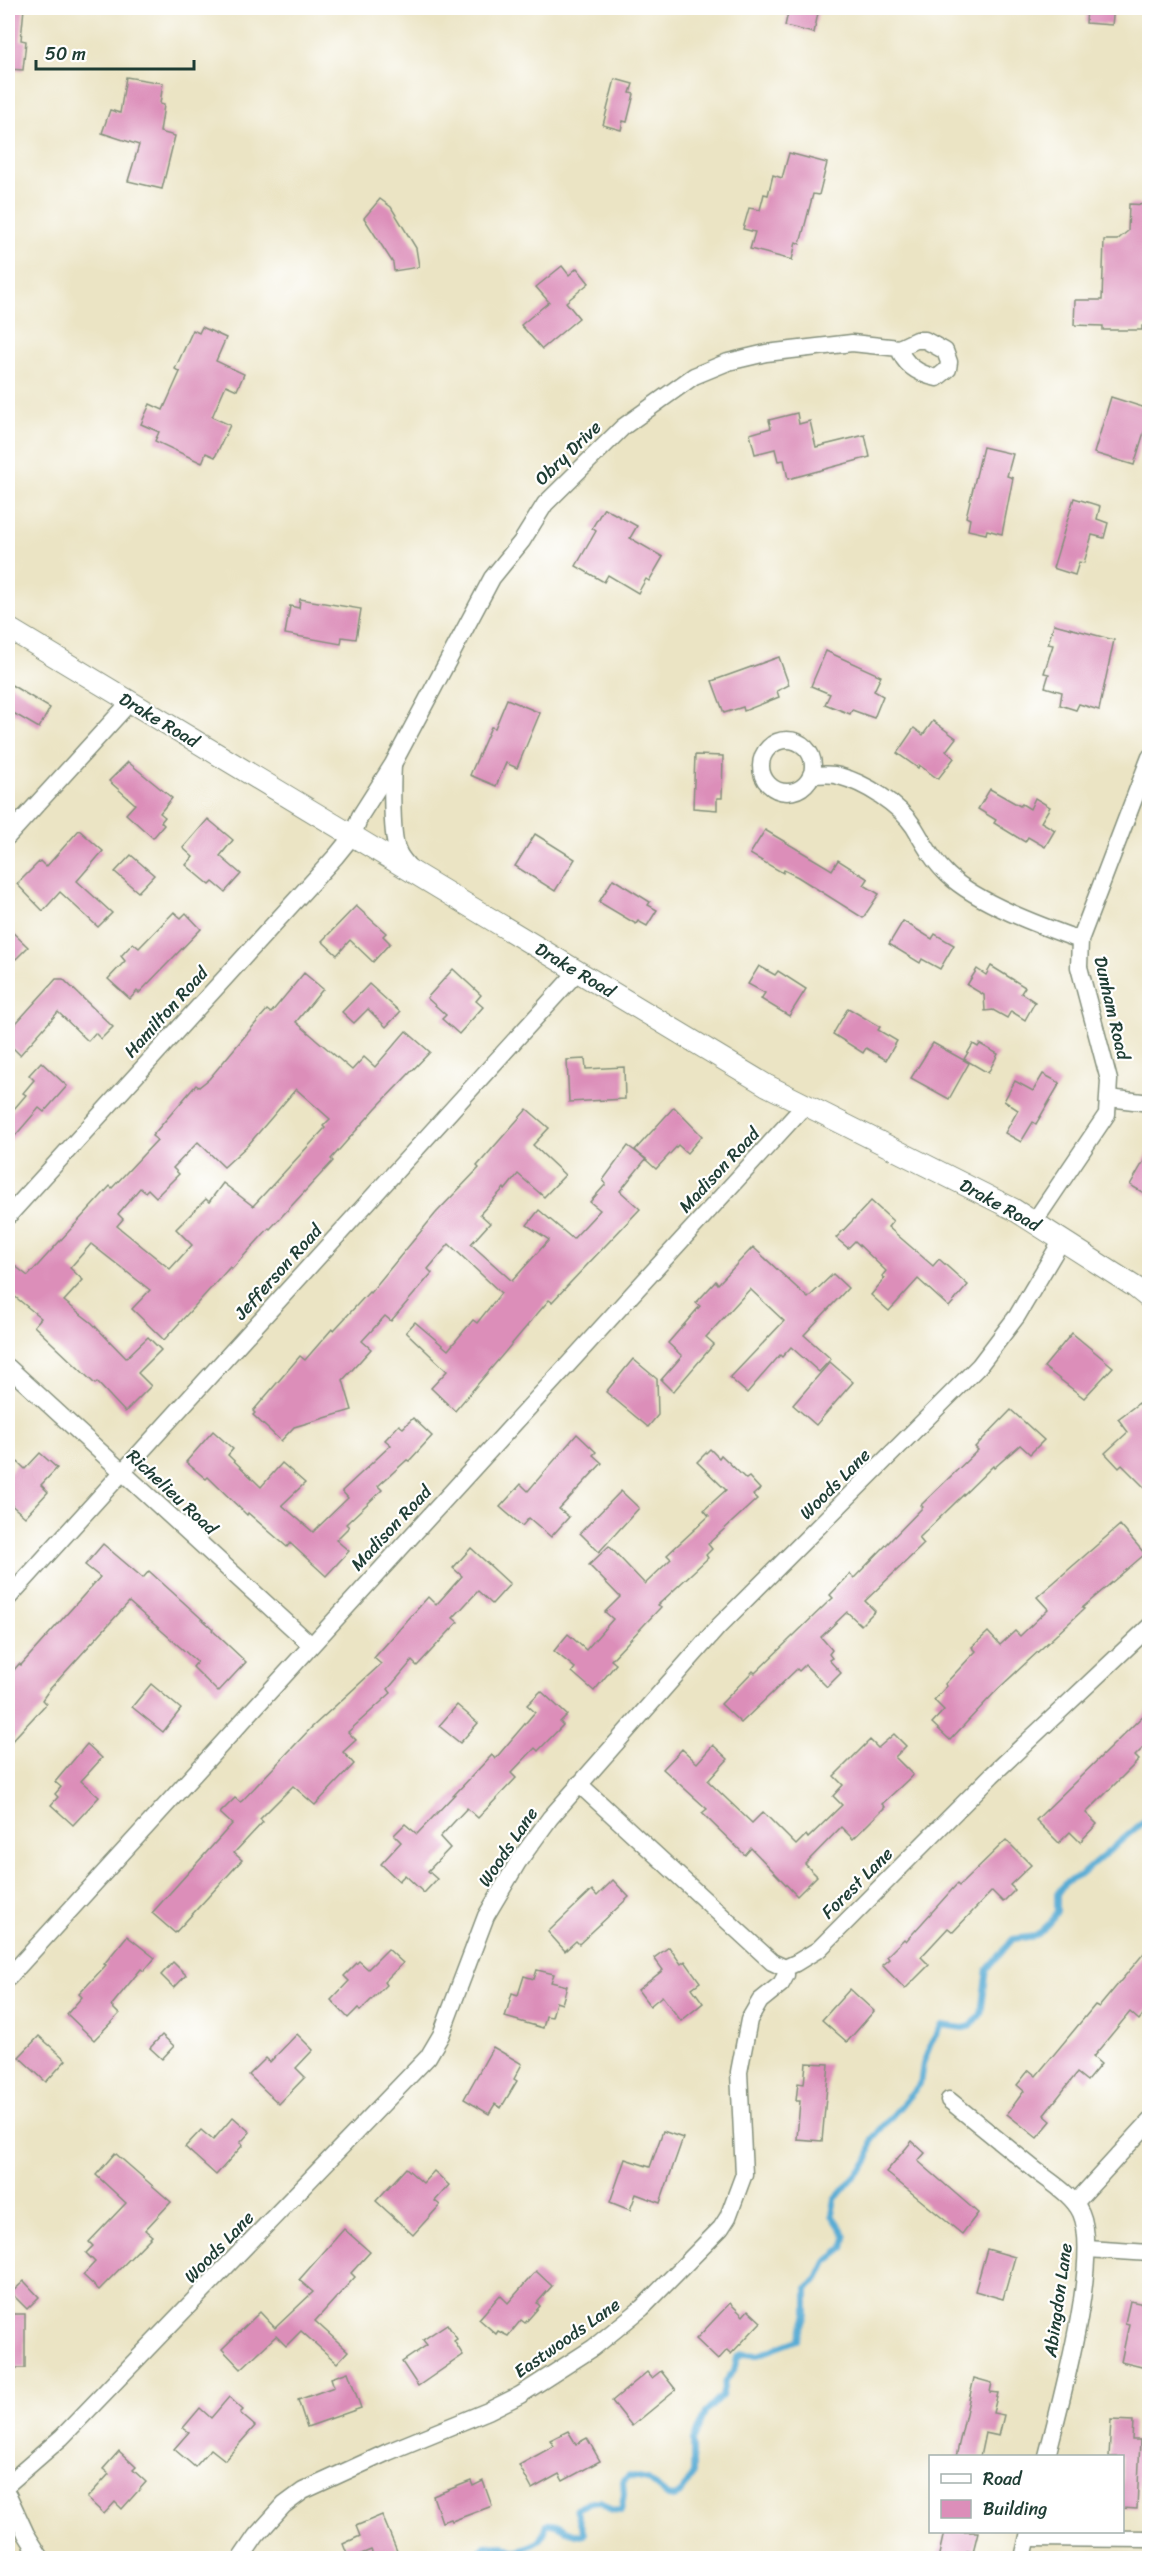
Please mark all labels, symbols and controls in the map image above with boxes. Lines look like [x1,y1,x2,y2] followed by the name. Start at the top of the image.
[36,33,194,71] scale bar
[45,38,86,70] text: 50 m
[527,412,609,494] street label: Obry Drive
[113,683,207,757] street label: Drake Road
[529,933,623,1007] street label: Drake Road
[1085,953,1140,1064] street label: Dunham Road
[116,957,217,1065] street label: Hamilton Road
[670,1118,769,1221] street label: Madison Road
[953,1169,1048,1241] street label: Drake Road
[225,1215,331,1328] street label: Jefferson Road
[119,1441,226,1544] street label: Richelieu Road
[792,1441,878,1527] street label: Woods Lane
[342,1476,441,1579] street label: Madison Road
[469,1800,547,1894] street label: Woods Lane
[813,1839,901,1927] street label: Forest Lane
[176,2203,262,2291] street label: Woods Lane
[1034,2241,1082,2360] street label: Abingdon Lane
[507,2289,627,2387] street label: Eastwoods Lane
[929,2455,1124,2533] legend
[983,2463,1023,2495] text: Road
[983,2493,1047,2525] text: Building

